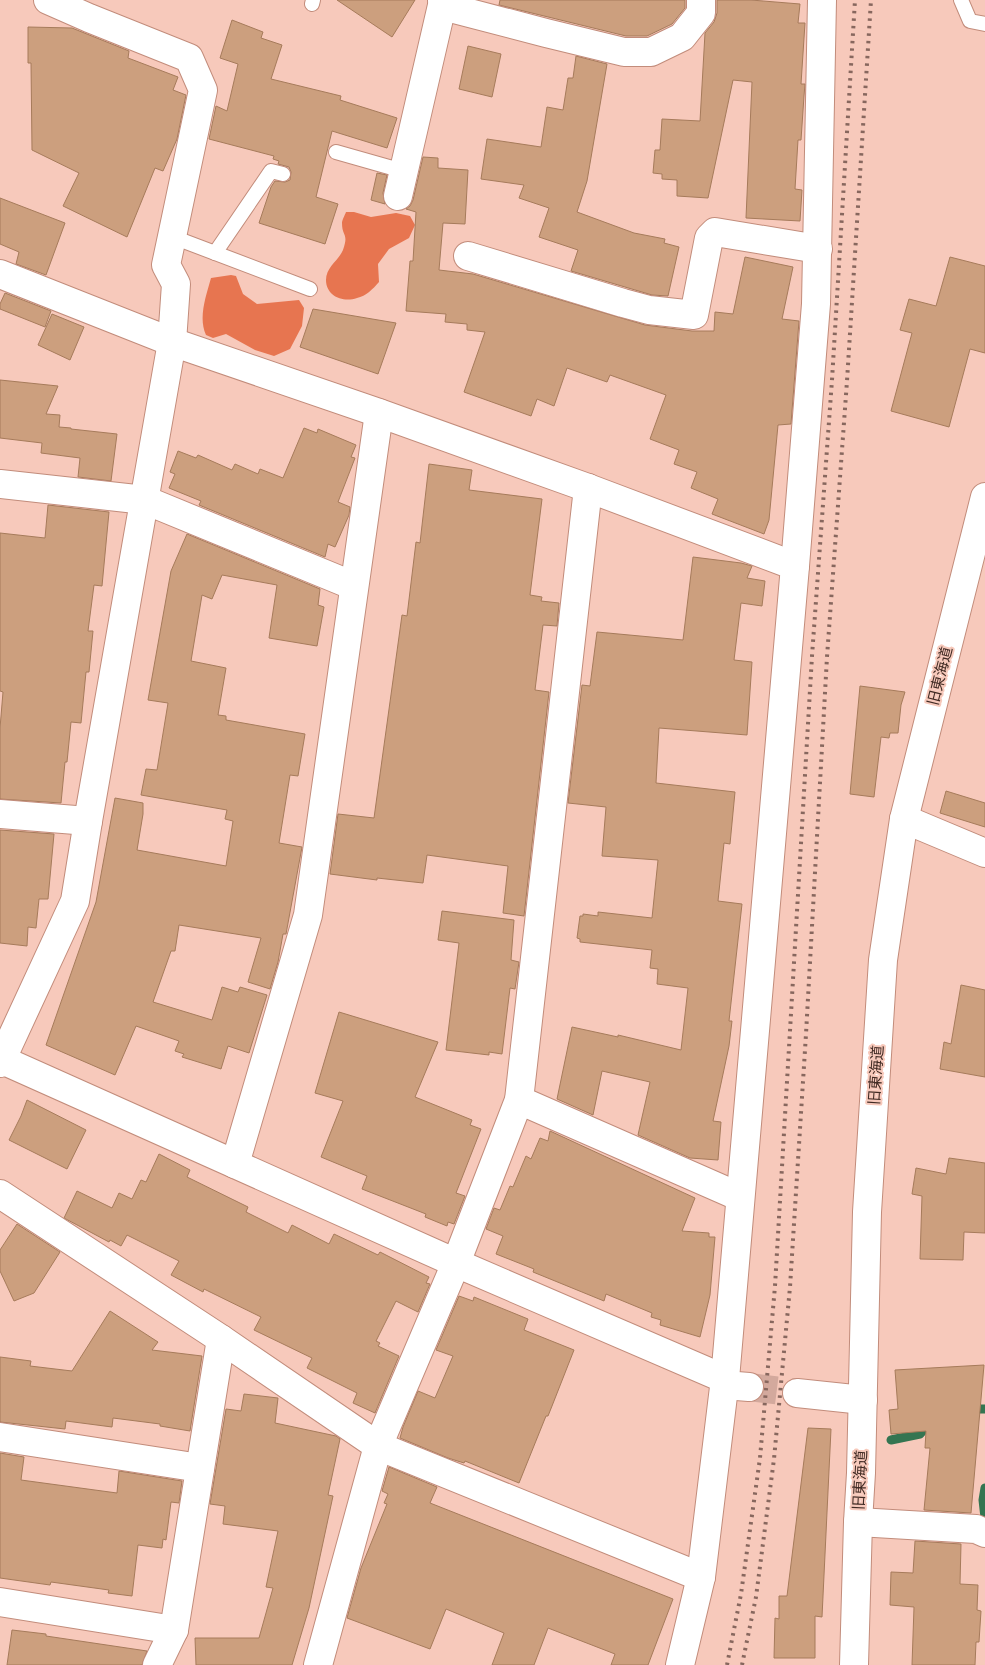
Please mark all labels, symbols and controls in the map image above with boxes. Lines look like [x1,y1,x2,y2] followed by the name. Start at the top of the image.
[924,645,956,707] street label: 旧東海道
[865,1044,887,1106] street label: 旧東海道
[849,1450,871,1510] street label: 旧東海道

